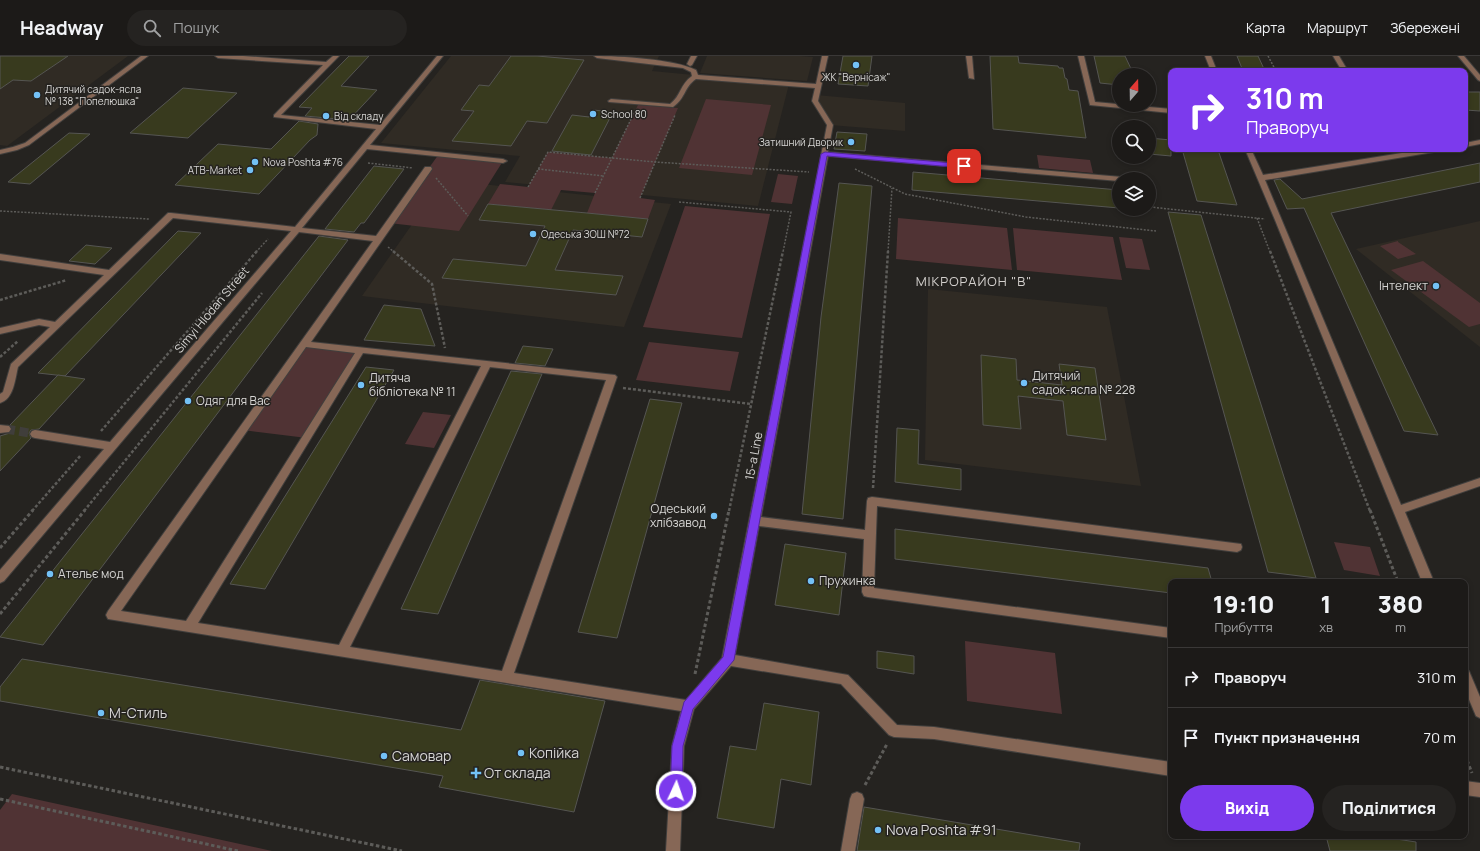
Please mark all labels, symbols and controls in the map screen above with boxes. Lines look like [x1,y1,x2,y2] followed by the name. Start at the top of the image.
[127,10,407,46] search box
[20,15,103,41] text: Headway
[141,17,163,39] icon: search
[173,17,219,38] text: Пошук
[1246,18,1285,37] text: Карта
[1307,18,1368,37] text: Маршрут
[1390,18,1460,37] text: Збережені
[851,60,861,70] marker: ЖК "Вернісаж"
[1112,68,1156,112] north arrow
[1112,68,1156,216] map controls
[822,70,890,84] place label: ЖК "Вернісаж"
[1246,79,1324,117] text: 310 m
[45,82,141,108] place label: Дитячий садок-ясла № 138 "Попелюшка"
[1180,84,1232,136] icon: right
[32,90,42,100] marker: Дитячий садок-ясла № 138 "Попелюшка"
[601,107,647,121] place label: School 80
[334,109,384,123] place label: Від складу
[588,109,598,119] marker: School 80
[321,111,331,121] marker: Від складу
[1246,115,1329,139] text: Праворуч
[1112,120,1156,164] button: search
[759,135,844,149] place label: Затишний Дворик
[846,137,856,147] marker: Затишний Дворик
[947,149,981,183] pin
[263,155,343,169] place label: Nova Poshta #76
[953,155,975,177] icon: arrive
[250,157,260,167] marker: Nova Poshta #76
[188,163,242,177] place label: ATB-Market
[245,165,255,175] marker: ATB-Market
[1112,172,1156,216] button: layers
[541,227,630,241] place label: Одеська ЗОШ №72
[528,229,538,239] marker: Одеська ЗОШ №72
[170,263,253,357] street label: Simyi Hlodan Street
[916,272,1032,290] district label: МІКРОРАЙОН "В"
[1379,277,1428,294] place label: Інтелект
[1431,281,1441,291] marker: Інтелект
[1032,367,1136,398] place label: Дитячий садок-ясла № 228
[369,369,456,400] place label: Дитяча бібліотека № 11
[1019,378,1029,388] marker: Дитячий садок-ясла № 228
[356,380,366,390] marker: Дитяча бібліотека № 11
[196,392,271,409] place label: Одяг для Вас
[183,396,193,406] marker: Одяг для Вас
[741,430,767,481] street label: 15-a Line
[650,500,706,531] place label: Одеський хлібзавод
[709,511,719,521] marker: Одеський хлібзавод
[58,565,124,582] place label: Ательє мод
[45,569,55,579] marker: Ательє мод
[819,572,875,589] place label: Пружинка
[806,576,816,586] marker: Пружинка
[1213,587,1274,620] text: 19:10
[1321,587,1332,620] text: 1
[1378,587,1423,620] text: 380
[1214,618,1273,636] text: Прибуття
[1319,618,1333,636] text: хв
[1395,618,1406,636] text: m
[1180,667,1202,689] icon: right
[1214,667,1286,688] text: Праворуч
[1417,667,1456,688] text: 310 m
[109,703,167,722] place label: М-Стиль
[96,708,106,718] marker: М-Стиль
[1180,727,1202,749] icon: arrive
[1214,727,1360,748] text: Пункт призначення
[1424,727,1456,748] text: 70 m
[529,743,579,762] place label: Копійка
[392,746,451,765] place label: Самовар
[516,748,526,758] marker: Копійка
[379,751,389,761] marker: Самовар
[484,763,551,782] place label: От склада
[471,768,481,778] marker: От склада
[655,770,697,812] position arrow
[1180,785,1314,831] button: Вихід
[1322,785,1456,831] button: Поділитися
[886,820,996,839] place label: Nova Poshta #91
[873,825,883,835] marker: Nova Poshta #91

